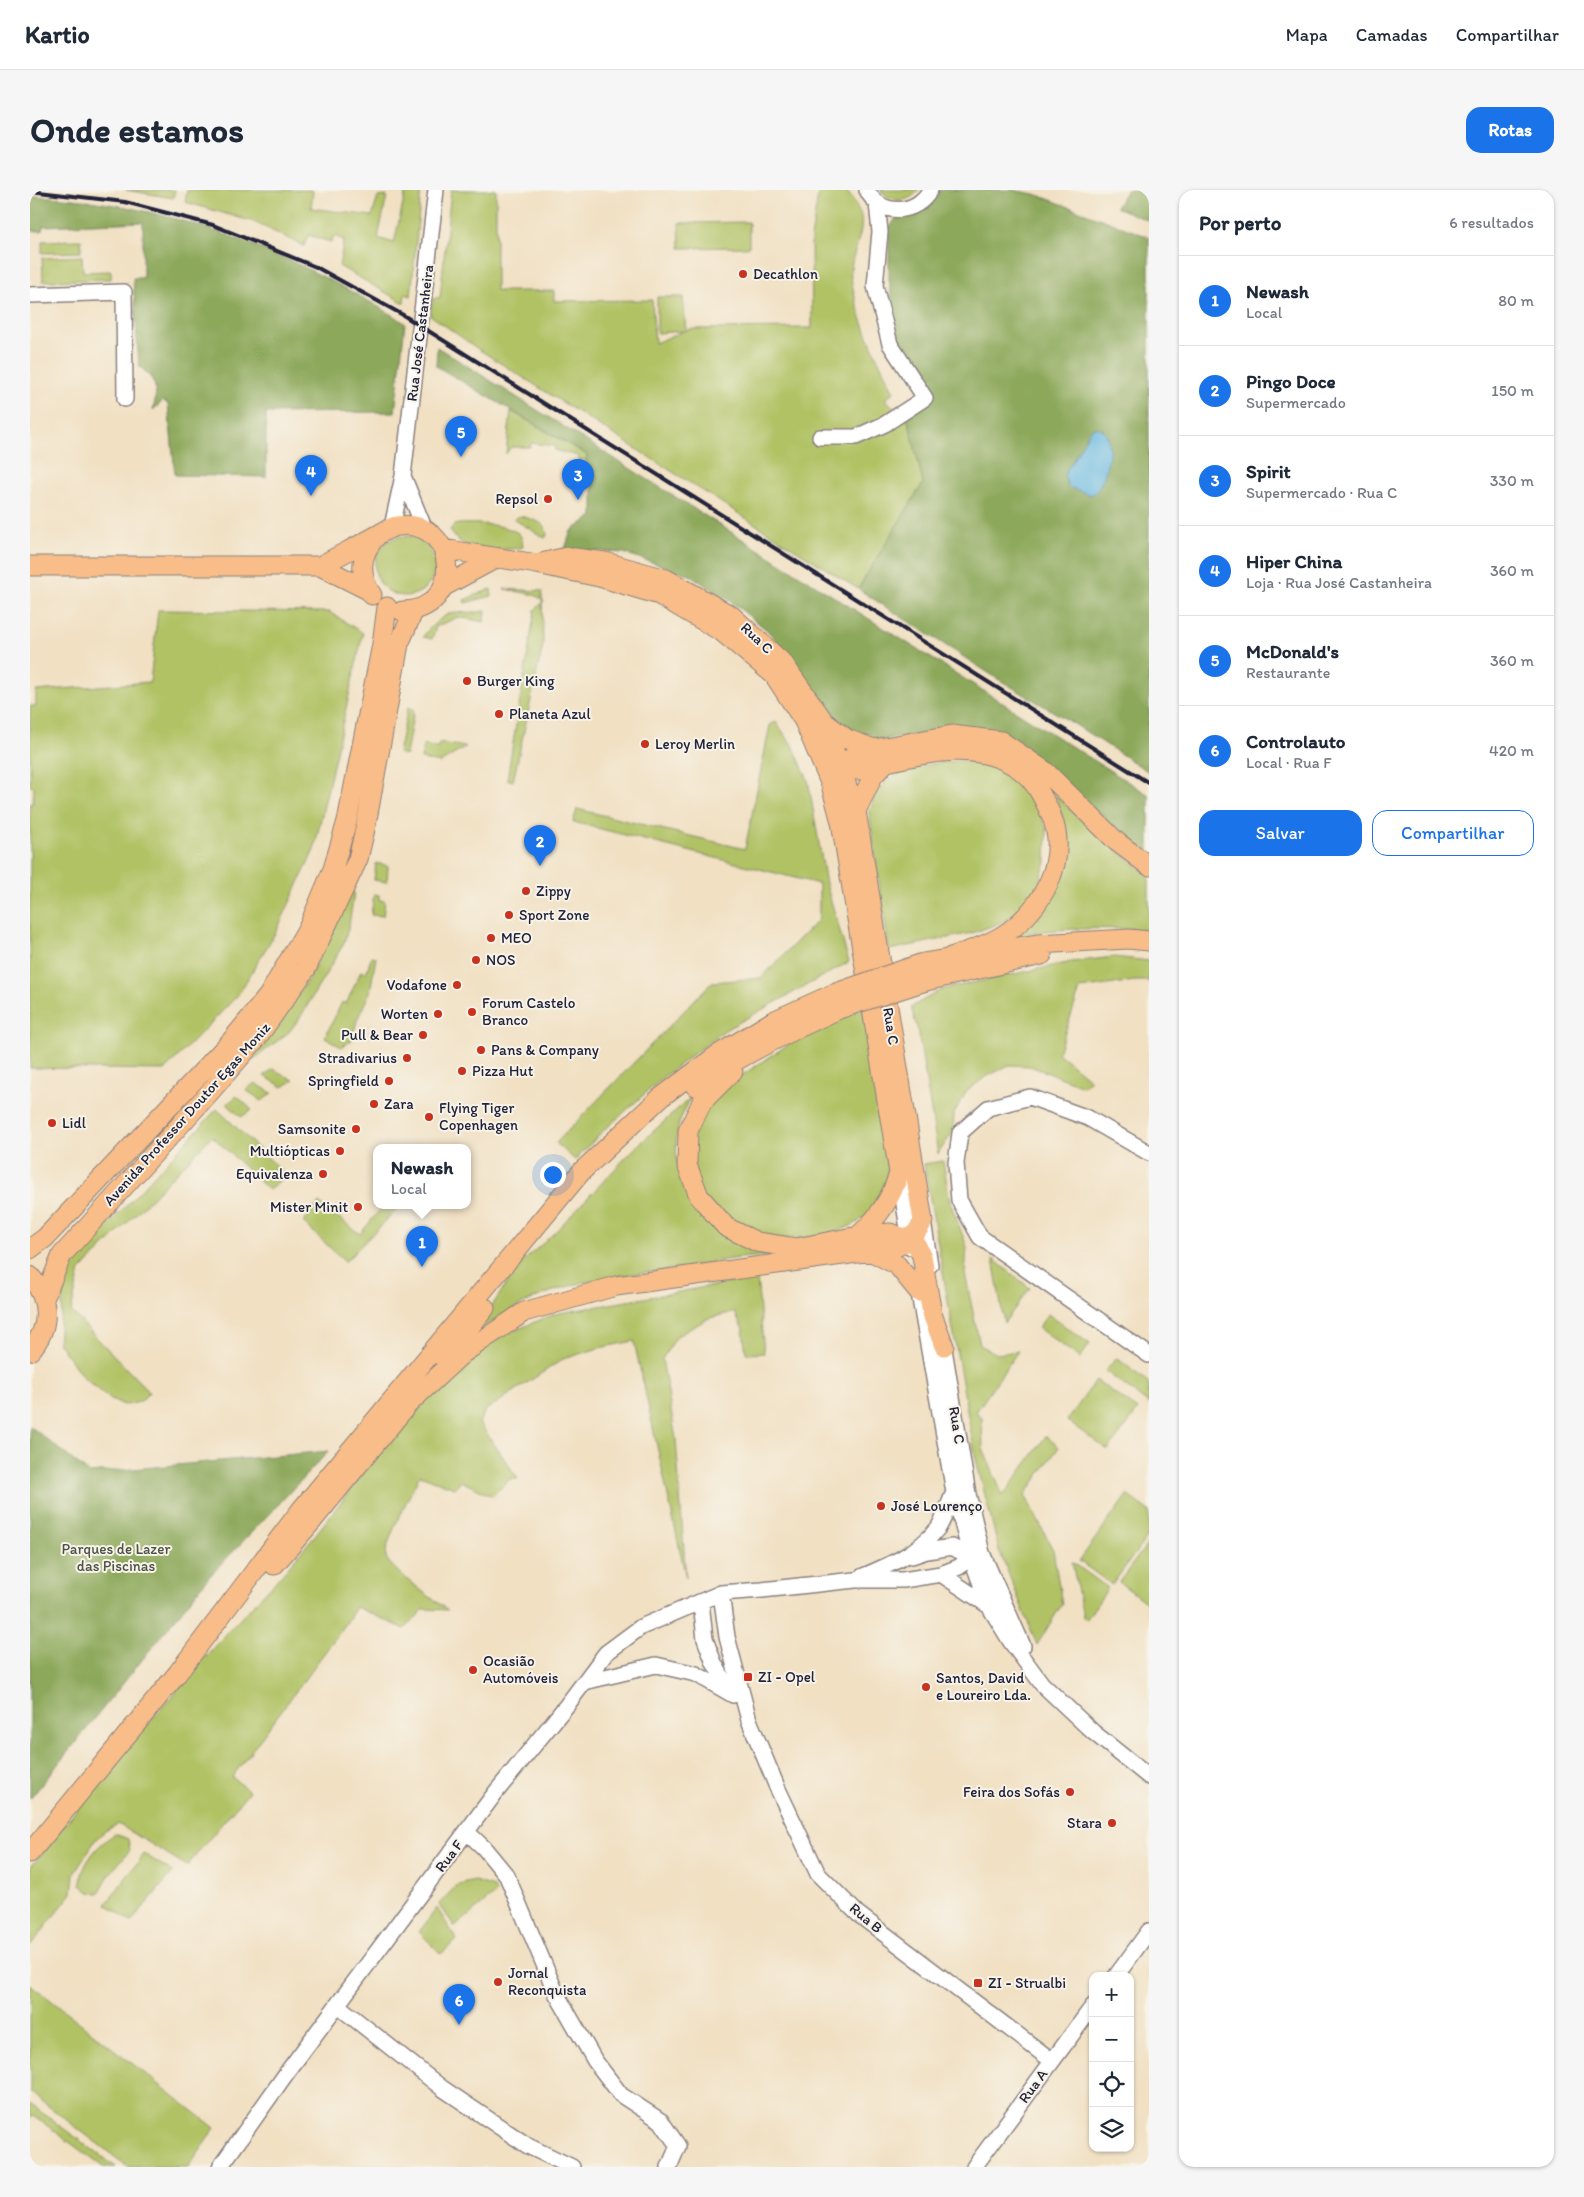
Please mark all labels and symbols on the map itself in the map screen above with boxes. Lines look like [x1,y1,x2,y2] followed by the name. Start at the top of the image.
[403,263,437,402] street label: Rua José Castanheira
[753,265,818,283] place label: Decathlon
[737,268,749,280] marker: Decathlon
[445,416,477,457] pin: 5
[295,455,327,496] pin: 4
[562,459,594,500] pin: 3
[495,490,539,508] place label: Repsol
[542,493,554,505] marker: Repsol
[737,619,777,658] street label: Rua C
[477,672,555,690] place label: Burger King
[461,675,473,687] marker: Burger King
[509,705,591,723] place label: Planeta Azul
[493,708,505,720] marker: Planeta Azul
[655,735,735,753] place label: Leroy Merlin
[639,738,651,750] marker: Leroy Merlin
[524,825,556,866] pin: 2
[536,882,571,900] place label: Zippy
[520,885,532,897] marker: Zippy
[519,906,590,924] place label: Sport Zone
[503,909,515,921] marker: Sport Zone
[501,929,532,947] place label: MEO
[485,932,497,944] marker: MEO
[486,951,515,969] place label: NOS
[470,954,482,966] marker: NOS
[387,976,447,994] place label: Vodafone
[451,979,463,991] marker: Vodafone
[482,994,575,1029] place label: Forum Castelo Branco
[381,1005,428,1023] place label: Worten
[466,1006,478,1018] marker: Forum Castelo Branco
[879,1006,903,1046] street label: Rua C
[432,1008,444,1020] marker: Worten
[100,1019,274,1209] street label: Avenida Professor Doutor Egas Moniz
[341,1026,413,1044] place label: Pull & Bear
[417,1029,429,1041] marker: Pull & Bear
[491,1041,599,1059] place label: Pans & Company
[475,1044,487,1056] marker: Pans & Company
[318,1049,397,1067] place label: Stradivarius
[401,1052,413,1064] marker: Stradivarius
[472,1062,534,1080] place label: Pizza Hut
[456,1065,468,1077] marker: Pizza Hut
[308,1072,379,1090] place label: Springfield
[383,1075,395,1087] marker: Springfield
[384,1095,414,1113] place label: Zara
[368,1098,380,1110] marker: Zara
[439,1099,518,1134] place label: Flying Tiger Copenhagen
[423,1111,435,1123] marker: Flying Tiger Copenhagen
[62,1114,87,1132] place label: Lidl
[46,1117,58,1129] marker: Lidl
[278,1120,346,1138] place label: Samsonite
[350,1123,362,1135] marker: Samsonite
[250,1142,330,1160] place label: Multiópticas
[334,1145,346,1157] marker: Multiópticas
[540,1162,566,1188] your location
[236,1165,314,1183] place label: Equivalenza
[317,1168,329,1180] marker: Equivalenza
[270,1198,348,1216] place label: Mister Minit
[352,1201,364,1213] marker: Mister Minit
[406,1226,438,1267] pin: 1
[945,1405,969,1445] street label: Rua C
[891,1497,982,1515] place label: José Lourenço
[875,1500,887,1512] marker: José Lourenço
[62,1540,170,1575] park label: Parques de Lazer das Piscinas
[483,1652,559,1687] place label: Ocasião Automóveis
[467,1664,479,1676] marker: Ocasião Automóveis
[758,1668,816,1686] place label: ZI - Opel
[936,1669,1031,1704] place label: Santos, David e Loureiro Lda.
[742,1671,754,1683] marker: ZI - Opel
[920,1681,932,1693] marker: Santos, David e Loureiro Lda.
[963,1783,1060,1801] place label: Feira dos Sofás
[1064,1786,1076,1798] marker: Feira dos Sofás
[1067,1814,1103,1832] place label: Stara
[1106,1817,1118,1829] marker: Stara
[431,1836,467,1876] street label: Rua F
[846,1899,886,1937] street label: Rua B
[508,1964,587,1999] place label: Jornal Reconquista
[988,1974,1066,1992] place label: ZI - Strualbi
[492,1976,504,1988] marker: Jornal Reconquista
[972,1977,984,1989] marker: ZI - Strualbi
[443,1984,475,2025] pin: 6
[1015,2065,1052,2107] street label: Rua A

